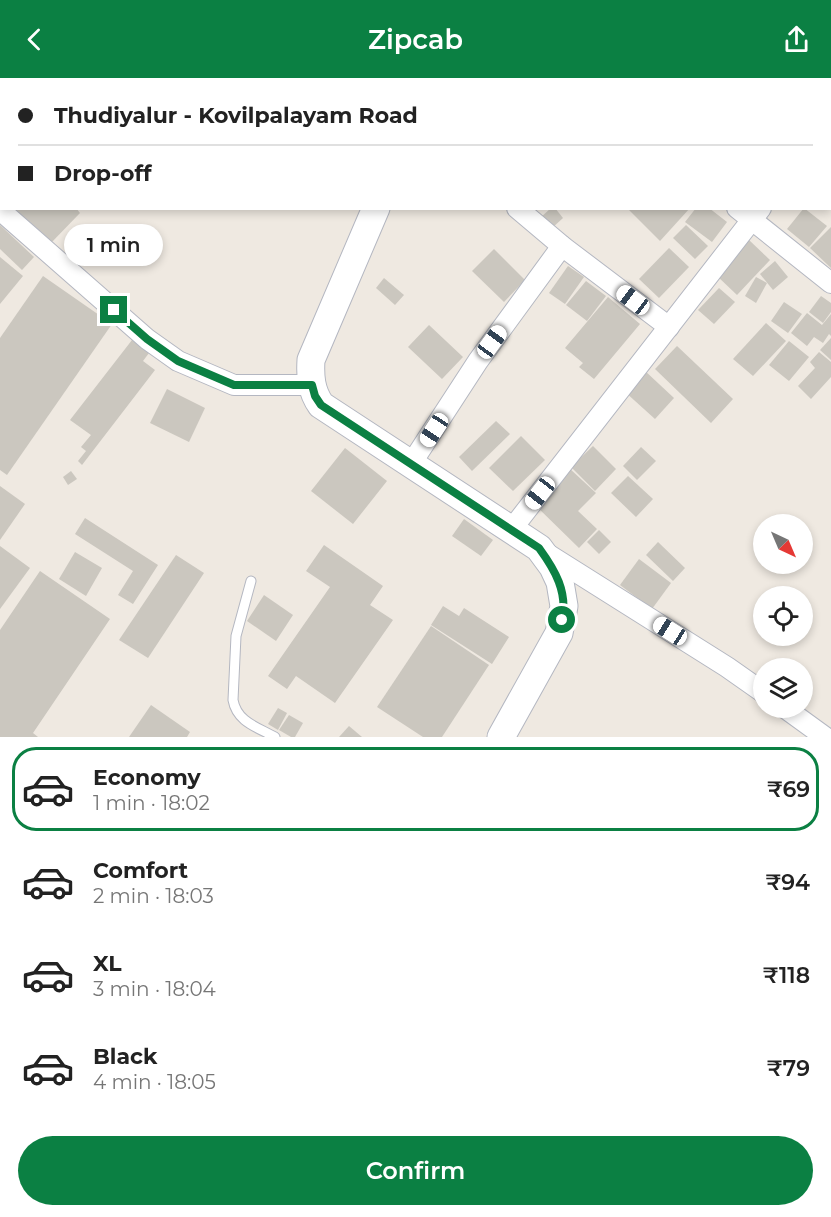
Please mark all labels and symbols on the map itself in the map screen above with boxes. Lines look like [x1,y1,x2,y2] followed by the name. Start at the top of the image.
[64,223,164,265] callout: 1 min
[613,282,653,318] car
[100,296,127,323] route end
[474,322,510,362] car
[417,410,451,450] car
[522,473,558,513] car
[753,514,813,574] north arrow
[548,606,575,633] route start
[650,614,690,648] car

